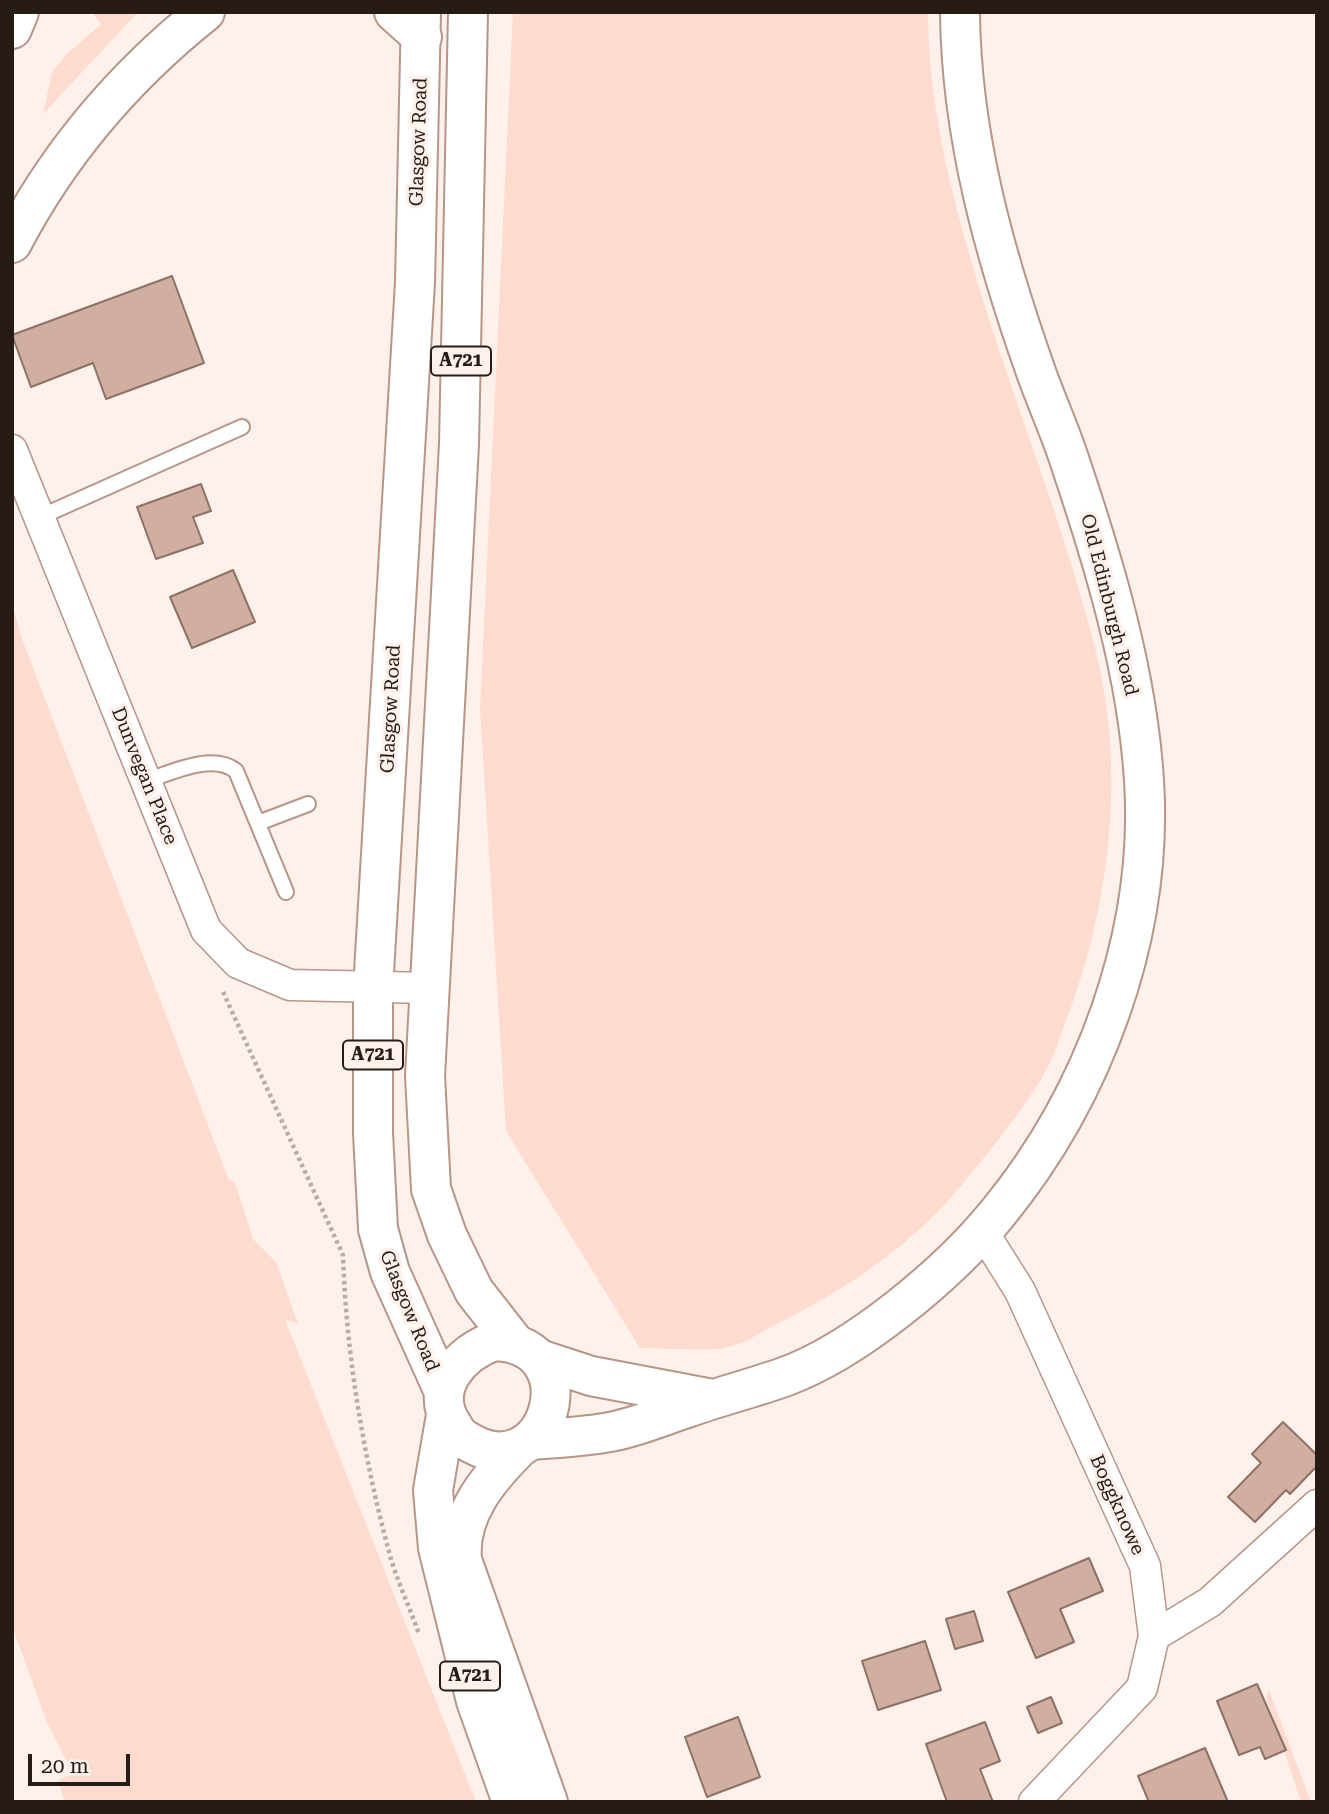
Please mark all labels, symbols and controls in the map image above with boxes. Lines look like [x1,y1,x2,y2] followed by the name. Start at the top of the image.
[405,77,433,207] street label: Glasgow Road
[431,346,491,376] road number: A721
[1075,512,1143,698] street label: Old Edinburgh Road
[376,644,406,774] street label: Glasgow Road
[106,704,182,848] street label: Dunvegan Place
[343,1040,403,1070] road number: A721
[374,1247,444,1375] street label: Glasgow Road
[1085,1451,1149,1559] street label: Boggknowe
[440,1661,500,1690] road number: A721
[32,1741,133,1785] scale bar
[41,1754,89,1778] text: 20 m

